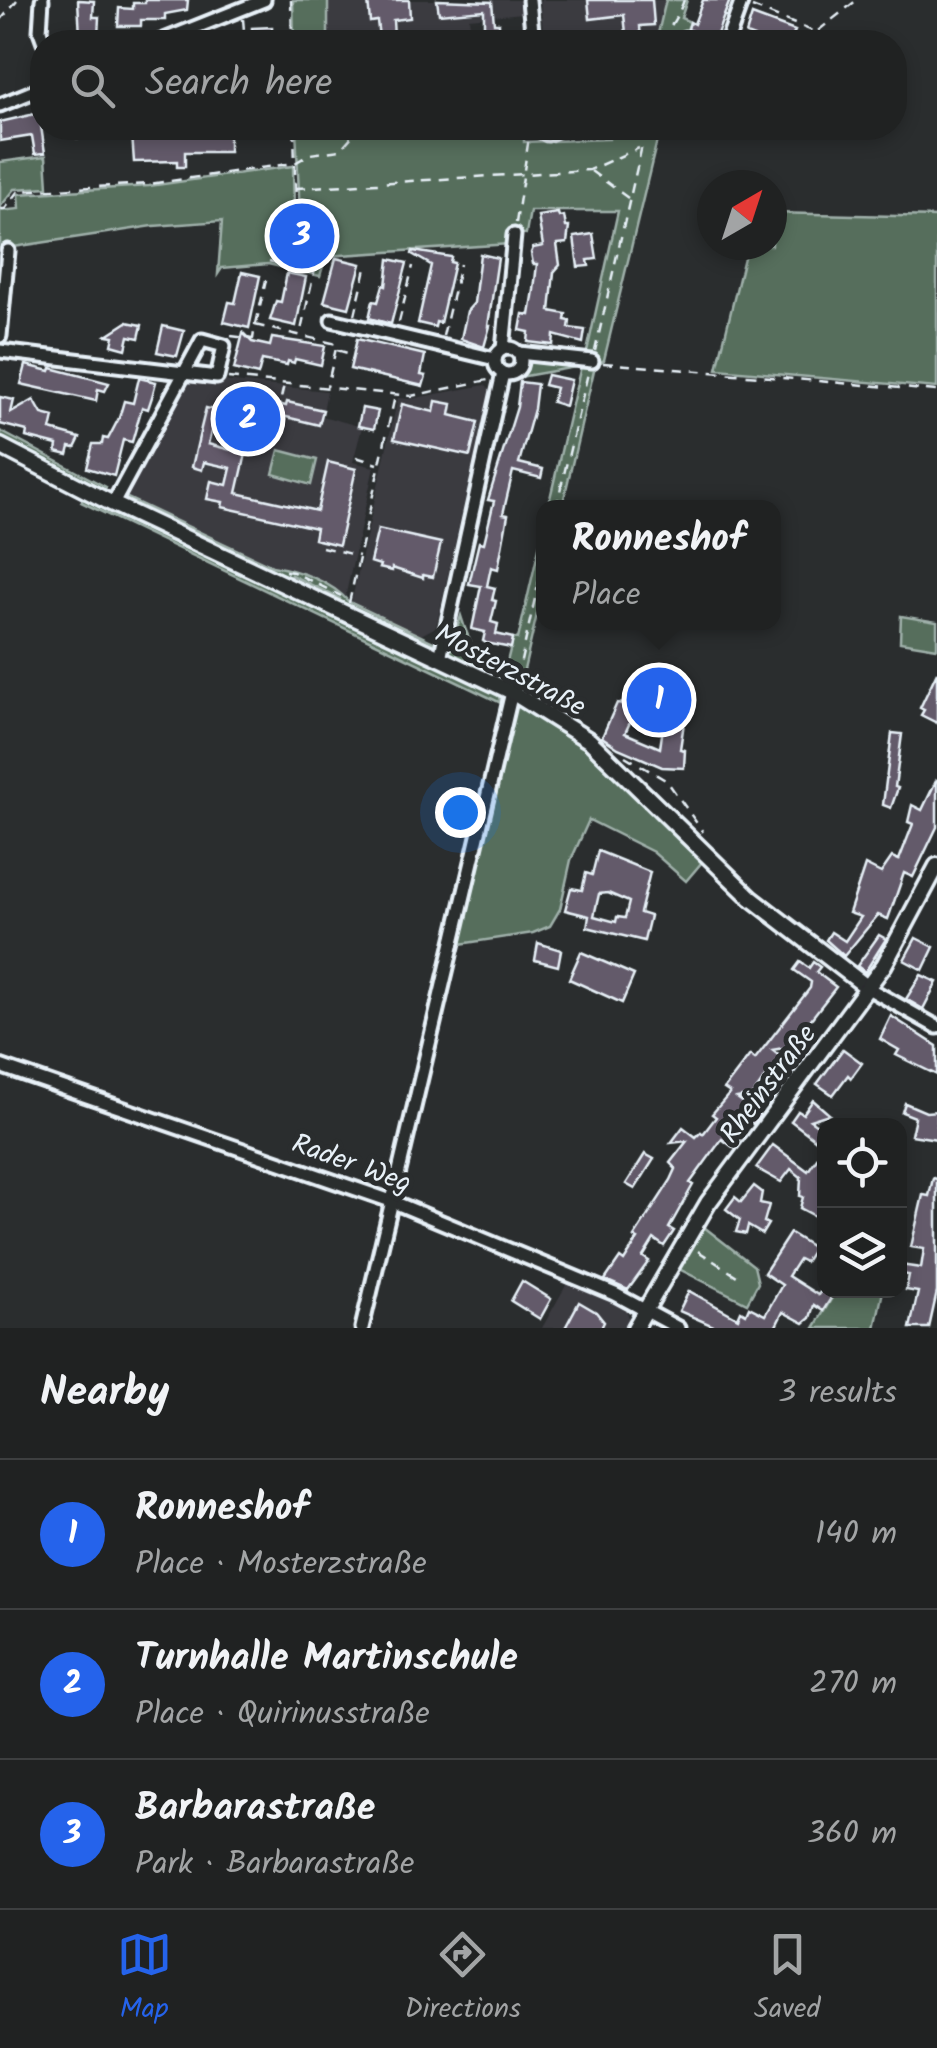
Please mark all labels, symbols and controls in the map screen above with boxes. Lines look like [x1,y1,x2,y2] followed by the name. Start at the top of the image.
[30,30,907,140] search box
[145,55,332,115] text: Search here
[65,58,120,113] icon: search
[697,170,787,260] north arrow
[270,198,334,274] pin: 3
[216,382,280,456] pin: 2
[536,500,781,630] popup
[572,510,745,570] text: Ronneshof
[572,570,640,621] text: Place
[426,612,594,730] street label: Mosterzstraße
[626,662,692,738] pin: 1
[435,787,486,838] your location
[709,1015,829,1154] street label: Rheinstraße
[817,1118,907,1298] map controls
[817,1118,907,1208] button: locate
[285,1122,417,1207] street label: Rader Weg
[817,1208,907,1298] button: layers
[40,1360,169,1427] text: Nearby
[778,1368,897,1419] text: 3 results
[135,1479,309,1539] text: Ronneshof
[68,1509,77,1560] text: 1
[815,1509,897,1560] text: 140 m
[135,1539,427,1590] text: Place · Mosterzstraße
[135,1629,518,1689] text: Turnhalle Martinschule
[63,1659,82,1710] text: 2
[809,1659,897,1710] text: 270 m
[135,1689,430,1740] text: Place · Quirinusstraße
[135,1779,375,1839] text: Barbarastraße
[64,1809,81,1860] text: 3
[807,1809,897,1860] text: 360 m
[135,1839,414,1890] text: Park · Barbarastraße
[117,1927,172,2032] tab: Map
[405,1927,521,2032] tab: Directions
[754,1927,820,2032] tab: Saved

